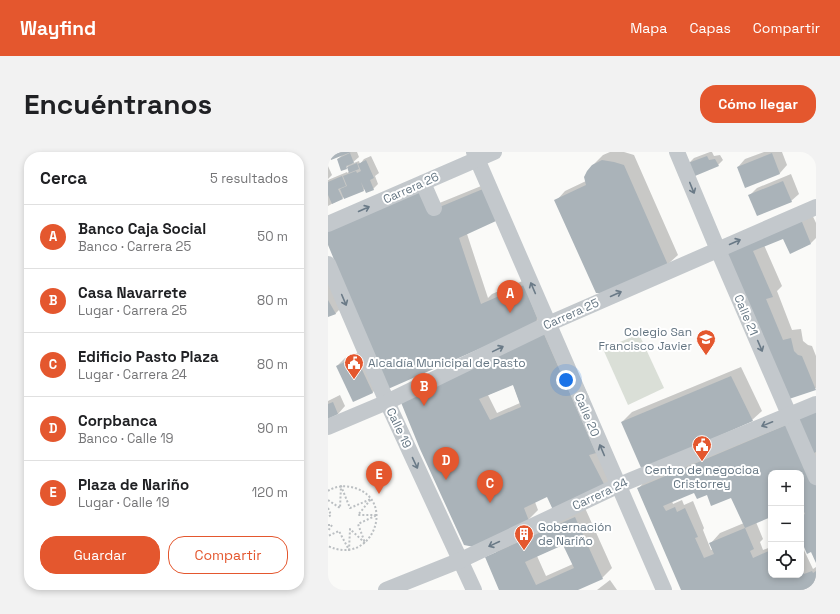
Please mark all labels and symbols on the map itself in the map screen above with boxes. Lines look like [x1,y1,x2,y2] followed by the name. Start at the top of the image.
[381,169,441,207] street label: Carrera 26
[689,182,697,194] one-way arrow
[357,205,369,212] one-way arrow
[729,238,741,245] one-way arrow
[497,280,523,313] pin: A
[528,283,536,295] one-way arrow
[610,290,622,298] one-way arrow
[730,292,762,338] street label: Calle 21
[340,293,348,305] one-way arrow
[541,295,601,333] street label: Carrera 25
[598,324,692,354] place label: Colegio San Francisco Javier
[695,328,717,356] school or university icon: Colegio San Francisco Javier
[756,340,764,352] one-way arrow
[491,344,503,352] one-way arrow
[343,352,365,380] public building icon: Alcaldía Municipal de Pasto
[368,355,526,371] place label: Alcaldía Municipal de Pasto
[556,370,576,390] your location
[411,373,437,406] pin: B
[571,391,603,439] street label: Calle 20
[383,405,415,451] street label: Calle 19
[762,421,774,429] one-way arrow
[691,434,713,462] public building icon: Centro de negocioa Cristorrey
[598,444,605,456] one-way arrow
[433,447,459,480] pin: D
[412,456,420,468] one-way arrow
[366,461,392,494] pin: E
[645,462,759,492] place label: Centro de negocioa Cristorrey
[477,470,503,503] pin: C
[570,474,631,514] street label: Carrera 24
[538,519,612,549] place label: Gobernación de Nariño
[513,523,535,551] building icon: Gobernación de Nariño
[489,541,501,548] one-way arrow

